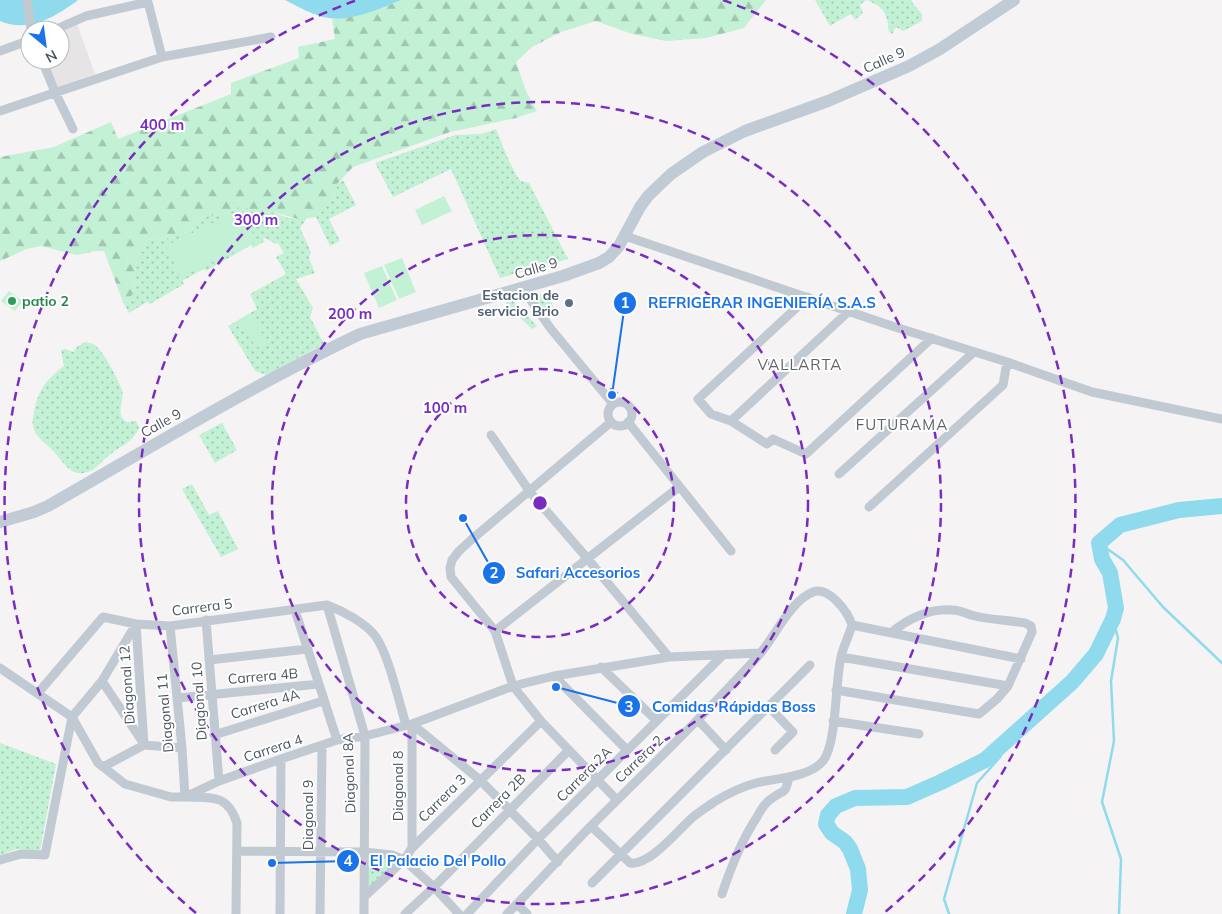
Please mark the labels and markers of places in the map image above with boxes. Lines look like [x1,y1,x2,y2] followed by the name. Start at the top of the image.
[477,286,559,320] place label: Estacion de servicio Brio
[613,288,886,318] callout: REFRIGERAR INGENIERÍA S.A.S
[22,292,69,310] place label: patio 2
[6,295,18,307] marker: patio 2
[563,297,575,309] marker: Estacion de servicio Brio
[531,494,549,512] centre of rings
[481,558,651,588] callout: Safari Accesorios
[617,691,826,721] callout: Comidas Rápidas Boss
[335,846,516,876] callout: El Palacio Del Pollo

